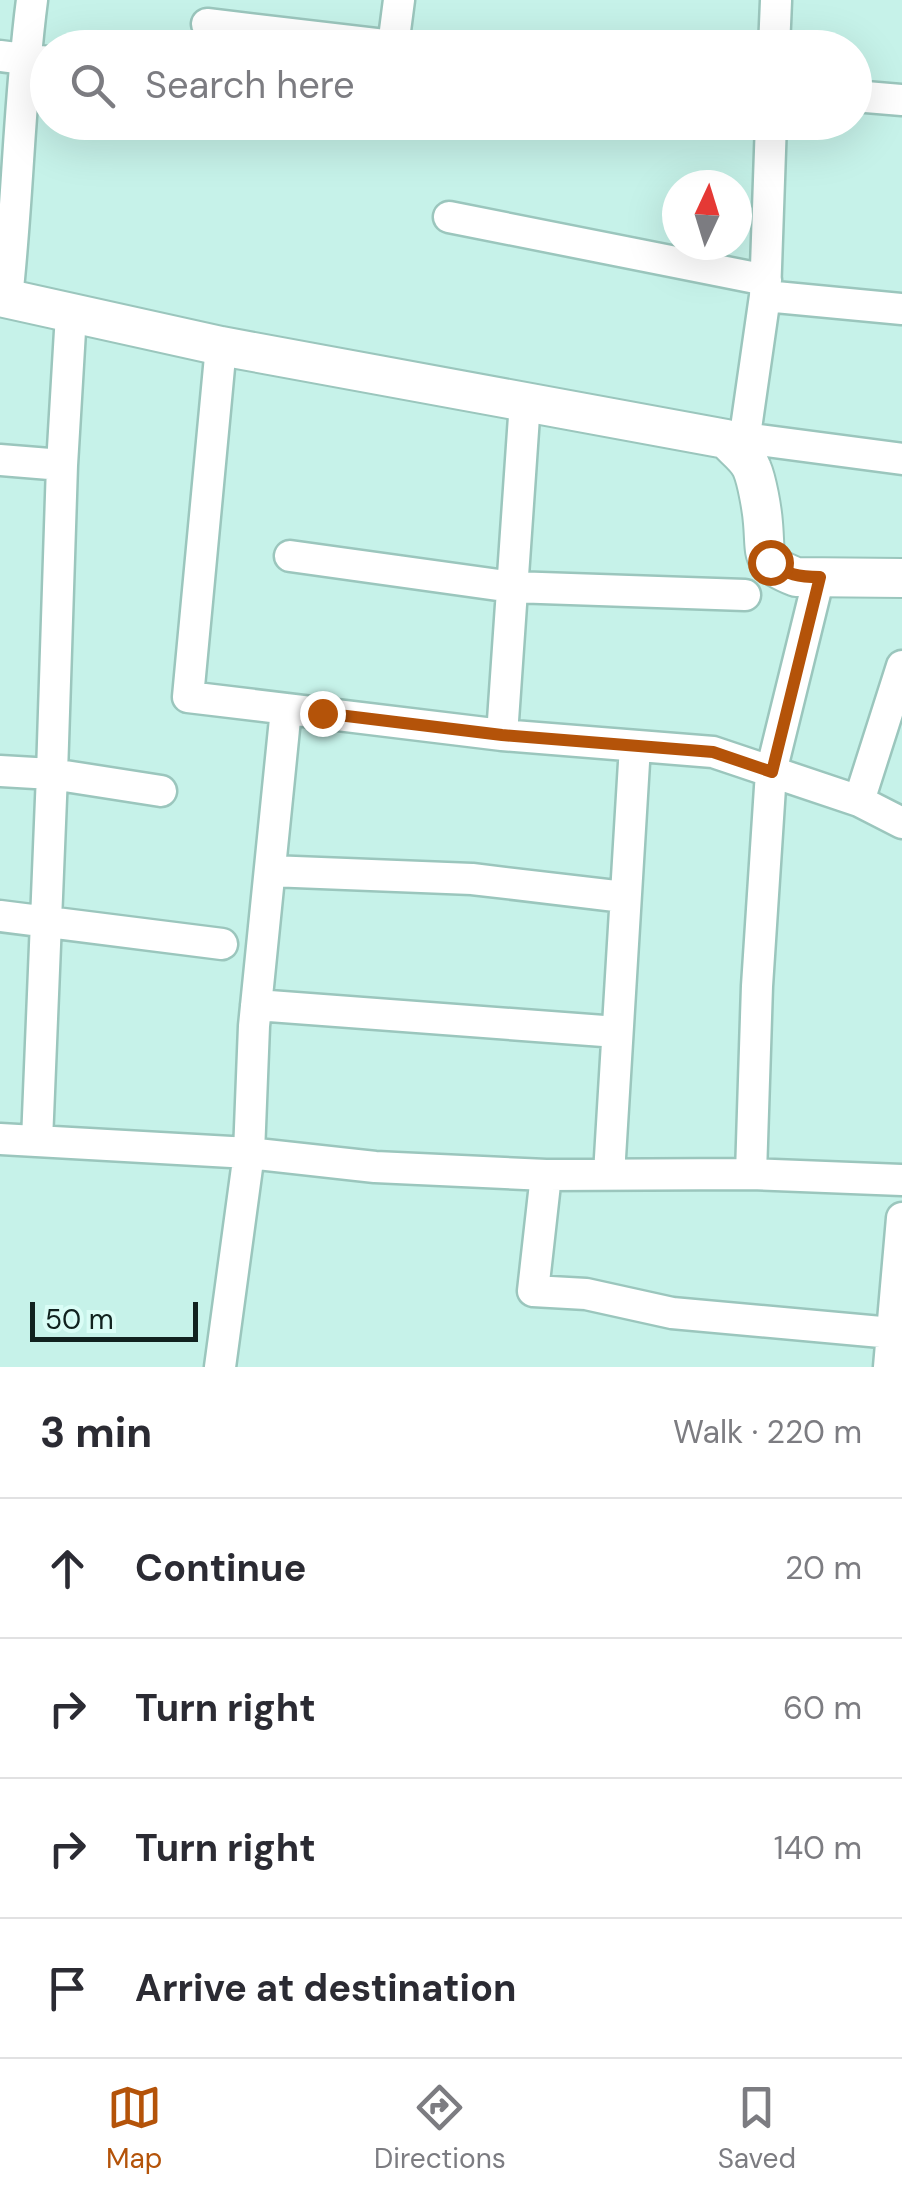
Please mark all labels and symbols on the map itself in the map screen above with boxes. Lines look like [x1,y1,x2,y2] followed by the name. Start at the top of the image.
[662,170,752,260] north arrow
[748,540,794,586] route start
[300,691,346,737] route end
[30,1297,198,1342] scale bar

